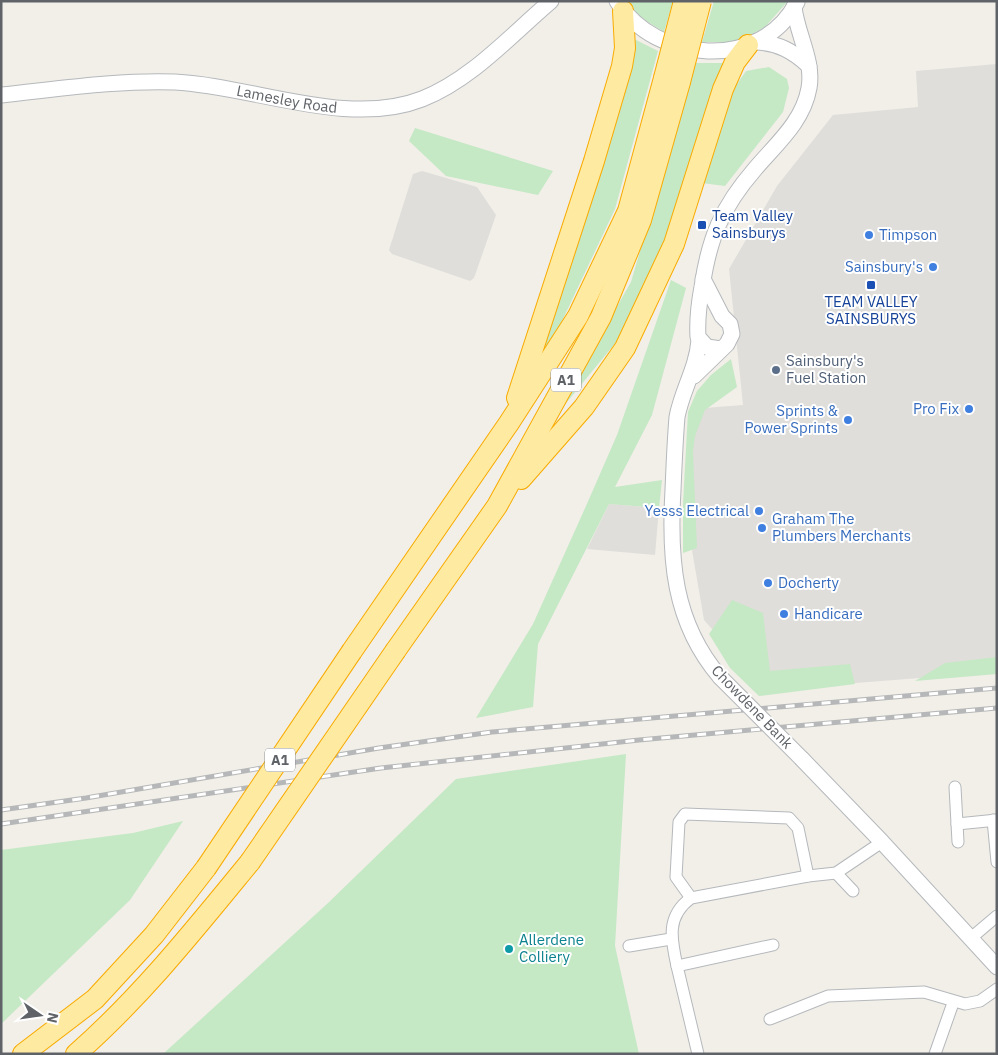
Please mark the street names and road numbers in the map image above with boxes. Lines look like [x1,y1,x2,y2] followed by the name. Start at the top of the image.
[235,81,338,117] street label: Lamesley Road
[551,368,581,392] road number: A1
[708,661,797,753] street label: Chowdene Bank
[265,748,295,772] road number: A1

